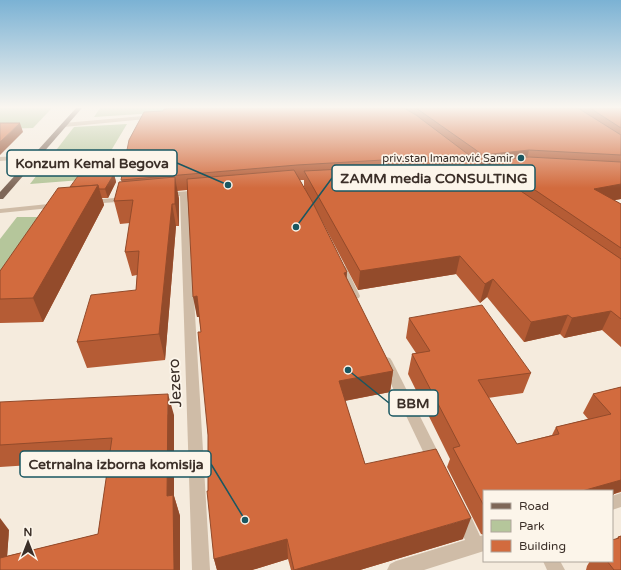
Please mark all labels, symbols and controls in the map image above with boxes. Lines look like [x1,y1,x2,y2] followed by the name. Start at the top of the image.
[7,150,177,176] callout: Konzum Kemal Begova
[382,152,514,165] place label: priv.stan Imamović Samir
[516,153,526,163] marker: priv.stan Imamović Samir
[15,155,169,172] text: Konzum Kemal Begova
[332,165,535,191] callout: ZAMM media CONSULTING
[340,170,528,187] text: ZAMM media CONSULTING
[164,358,186,408] street label: Jezero
[389,390,438,416] callout: BBM
[397,395,429,412] text: BBM
[20,451,211,477] callout: Cetrnalna izborna komisija
[28,456,204,473] text: Cetrnalna izborna komisija
[483,490,613,562] legend
[519,499,549,513] text: Road
[519,519,545,533] text: Park
[8,522,48,562] north arrow
[24,526,32,539] text: N
[519,539,566,553] text: Building

